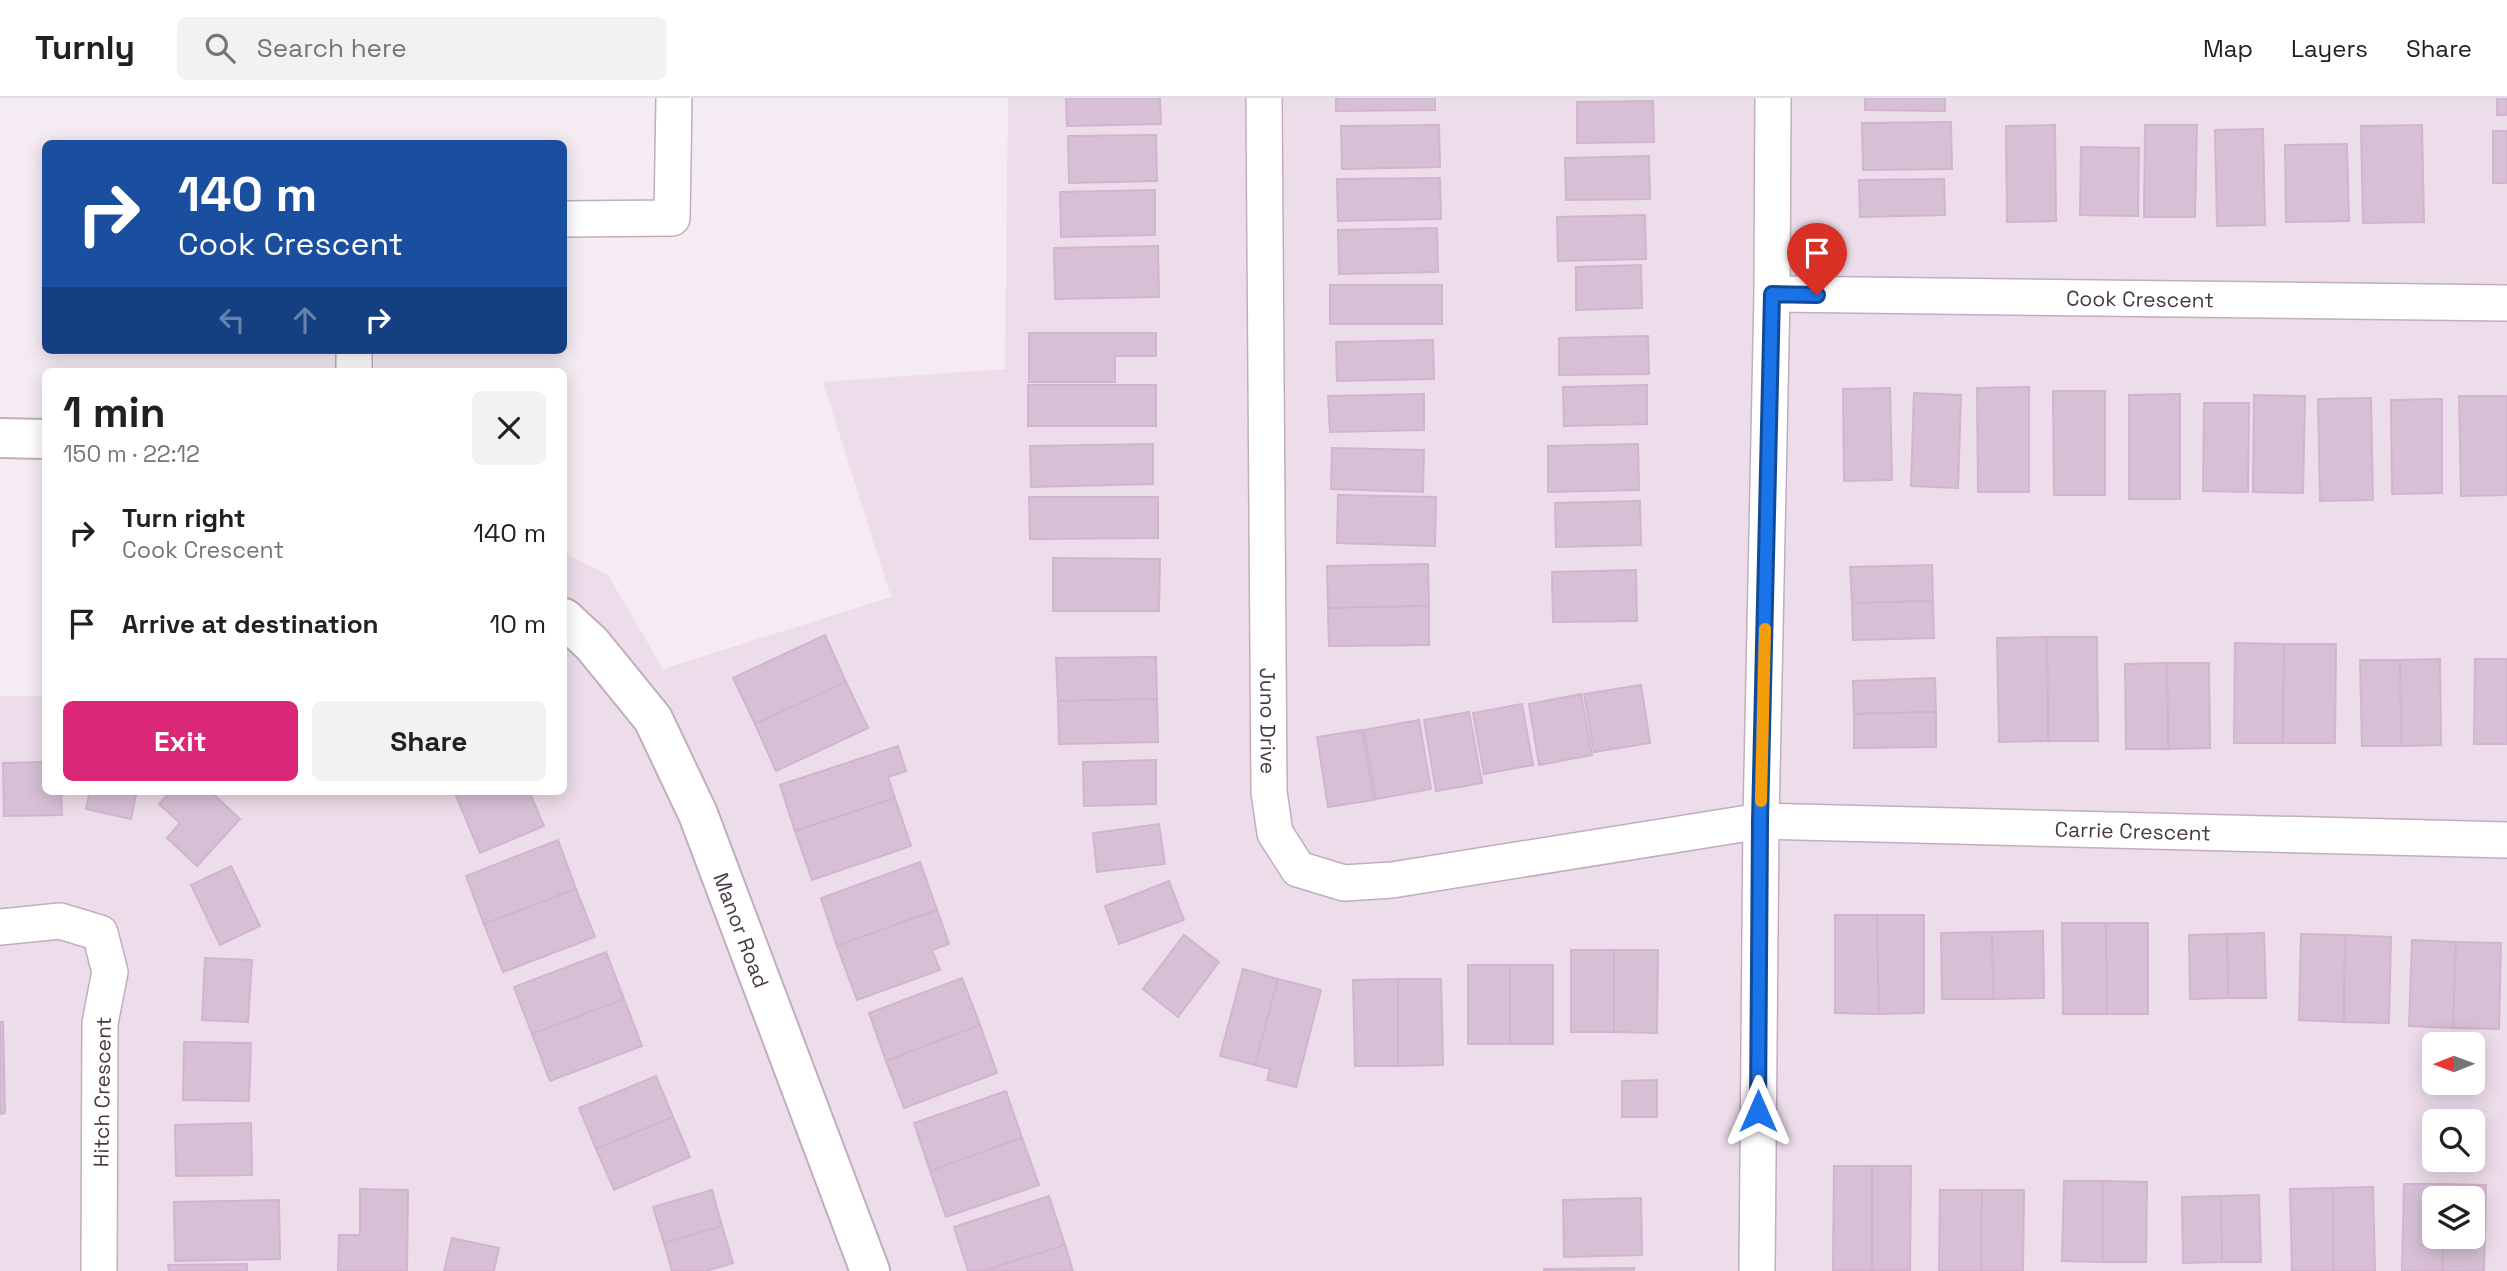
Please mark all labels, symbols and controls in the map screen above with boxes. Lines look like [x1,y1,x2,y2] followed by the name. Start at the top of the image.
[177,17,667,80] search box
[35,27,135,69] text: Turnly
[201,29,239,67] icon: search
[257,31,407,65] text: Search here
[2203,33,2253,64] text: Map
[2291,33,2368,64] text: Layers
[2406,33,2472,64] text: Share
[178,163,317,225] text: 140 m
[63,168,154,259] icon: right
[1787,223,1847,295] pin
[178,224,403,264] text: Cook Crescent
[1798,234,1836,272] icon: arrive
[2066,284,2214,313] street label: Cook Crescent
[213,301,251,339] icon: left
[286,301,324,339] icon: ahead
[359,301,397,339] icon: right
[63,386,166,439] text: 1 min
[472,391,546,465] button: close
[63,439,200,469] text: 150 m · 22:12
[122,501,246,535] text: Turn right
[63,514,101,552] icon: right
[473,516,546,550] text: 140 m
[122,535,284,565] text: Cook Crescent
[63,605,101,643] icon: arrive
[122,607,379,641] text: Arrive at destination
[489,607,546,641] text: 10 m
[1255,668,1282,774] street label: Juno Drive
[63,701,298,781] button: Exit
[312,701,546,781] button: Share
[2054,815,2211,846] street label: Carrie Crescent
[708,869,776,991] street label: Manor Road
[87,1016,117,1168] street label: Hitch Crescent
[2422,1032,2485,1096] north arrow
[2422,1032,2485,1249] map controls
[1721,1074,1795,1148] position arrow
[2422,1109,2485,1172] button: search
[2422,1186,2485,1249] button: layers

